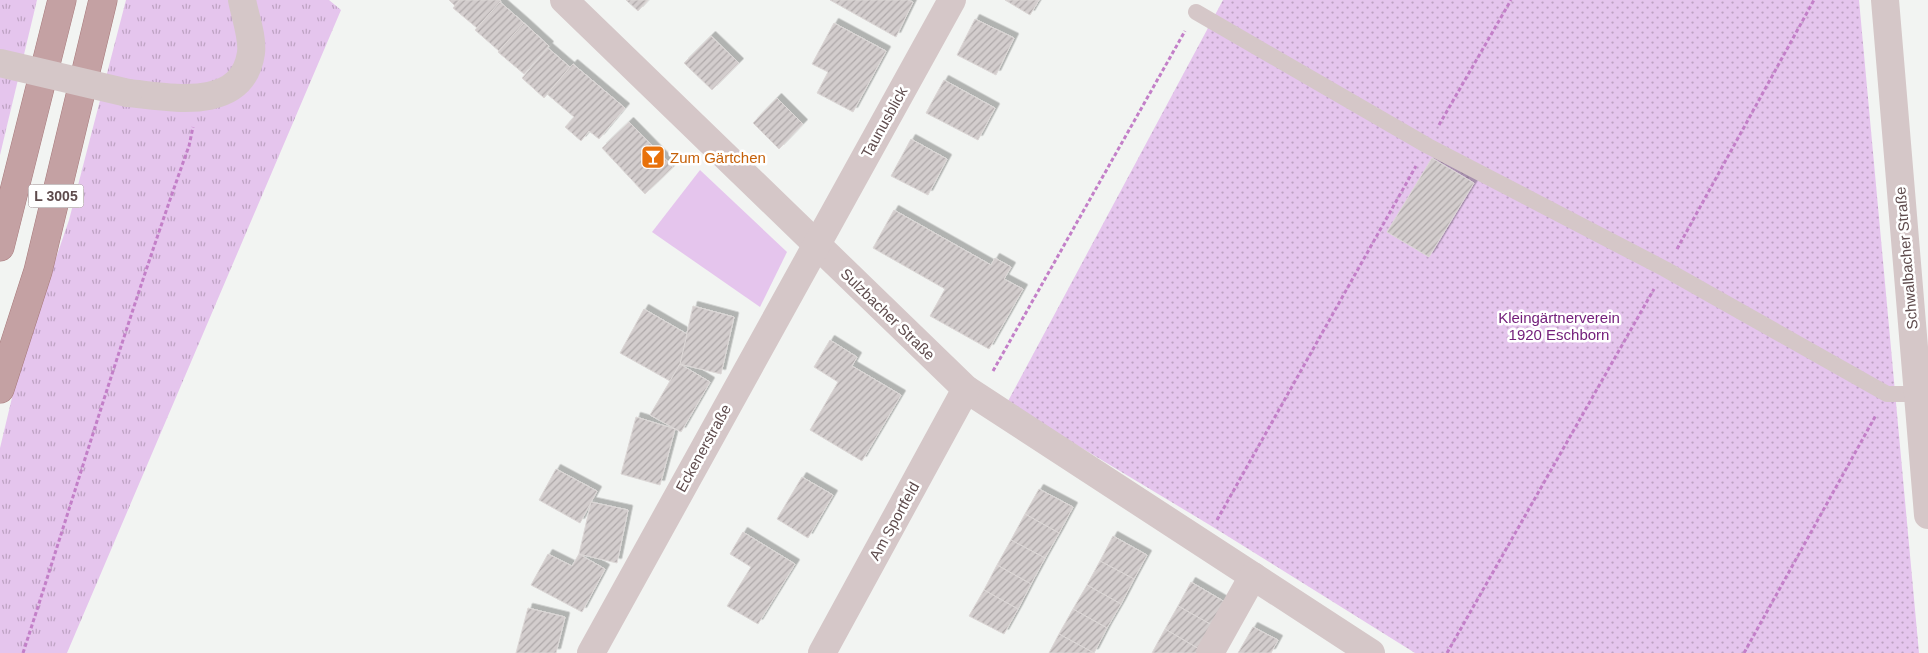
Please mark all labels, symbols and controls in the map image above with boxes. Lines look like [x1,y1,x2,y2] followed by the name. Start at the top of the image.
[858,83,911,160] street label: Taunusblick
[640,144,666,170] bar icon: Zum Gärtchen
[670,149,766,166] place label: Zum Gärtchen
[28,185,84,208] road number: L 3005
[1891,186,1921,330] street label: Schwalbacher Straße
[837,265,939,363] street label: Sulzbacher Straße
[1498,309,1620,343] park label: Kleingärtnerverein 1920 Eschborn
[672,401,734,495] street label: Eckenerstraße
[866,479,922,563] street label: Am Sportfeld

